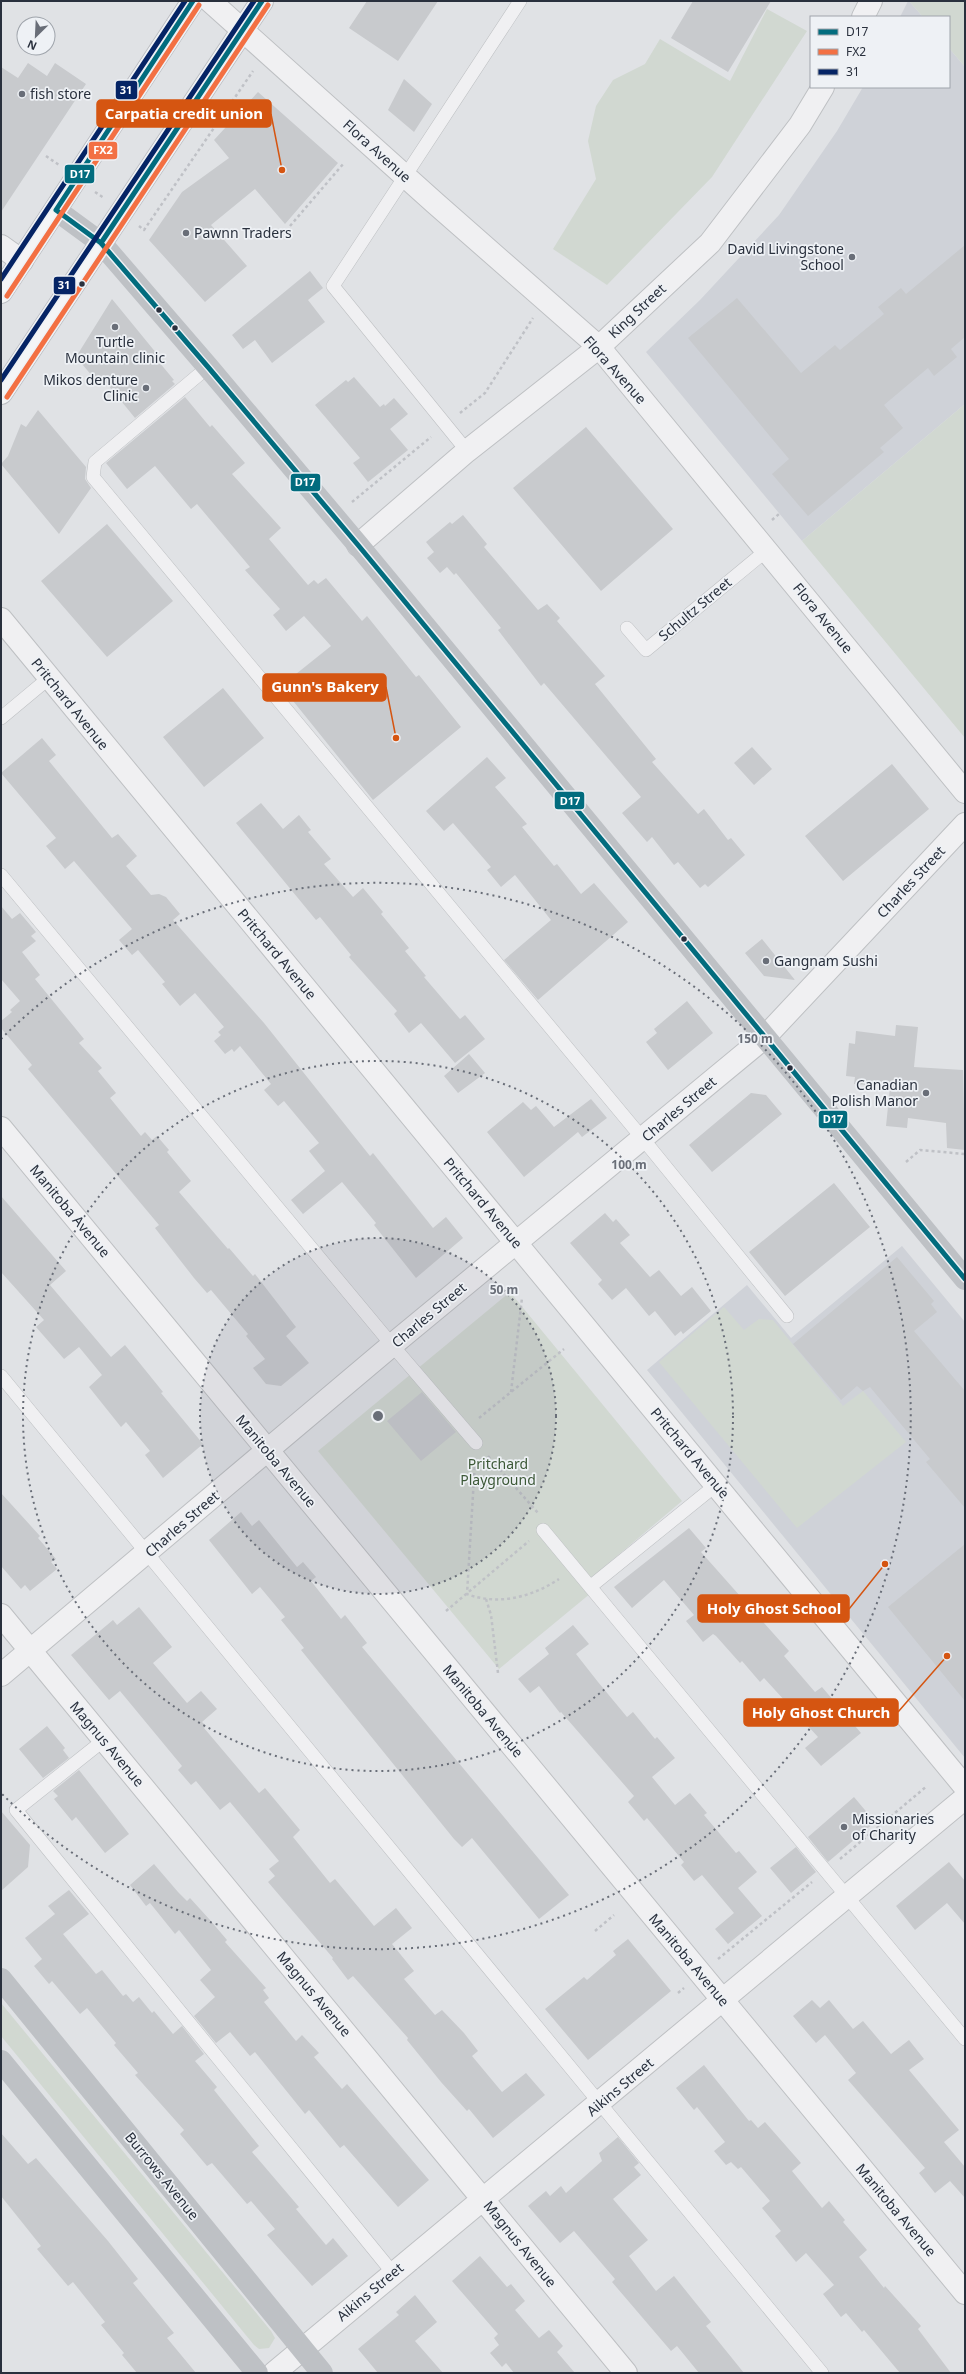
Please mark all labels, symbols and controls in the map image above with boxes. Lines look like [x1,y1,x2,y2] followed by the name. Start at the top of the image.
[16,16,56,56] north arrow
[810,16,950,88] legend
[846,23,869,40] text: D17
[25,37,39,54] text: N
[846,43,866,60] text: FX2
[846,63,860,80] text: 31
[115,80,138,100] line badge: 31
[120,82,132,97] text: 31
[30,84,91,103] place label: fish store
[17,89,27,99] marker: fish store
[97,100,271,127] callout: Carpatia credit union
[105,103,263,123] text: Carpatia credit union
[339,115,416,186] street label: Flora Avenue
[88,141,118,160] line badge: FX2
[93,142,113,157] text: FX2
[64,164,95,184] line badge: D17
[70,166,90,181] text: D17
[194,223,292,242] place label: Pawnn Traders
[181,228,191,238] marker: Pawnn Traders
[727,239,844,274] place label: David Livingstone School
[847,252,857,262] marker: David Livingstone School
[53,276,76,295] line badge: 31
[58,277,70,292] text: 31
[77,279,87,289] unlabelled marker
[604,279,670,342] street label: King Street
[154,305,164,315] unlabelled marker
[110,322,120,332] marker: Turtle Mountain clinic
[170,323,180,333] unlabelled marker
[65,332,165,367] place label: Turtle Mountain clinic
[580,332,651,408] street label: Flora Avenue
[43,370,138,405] place label: Mikos denture Clinic
[141,383,151,393] marker: Mikos denture Clinic
[290,473,321,492] line badge: D17
[295,474,315,489] text: D17
[654,573,735,645] street label: Schultz Street
[789,578,858,657] street label: Flora Avenue
[27,654,113,754] street label: Pritchard Avenue
[263,674,386,701] callout: Gunn's Bakery
[271,676,379,696] text: Gunn's Bakery
[554,791,585,810] line badge: D17
[560,793,580,808] text: D17
[872,842,949,922] street label: Charles Street
[234,904,321,1003] street label: Pritchard Avenue
[679,934,689,944] unlabelled marker
[774,951,878,970] place label: Gangnam Sushi
[761,956,771,966] marker: Gangnam Sushi
[737,1030,773,1047] text: 150 m
[785,1063,795,1073] unlabelled marker
[637,1072,720,1145] street label: Charles Street
[831,1075,918,1110] place label: Canadian Polish Manor
[921,1088,931,1098] marker: Canadian Polish Manor
[818,1110,848,1129] line badge: D17
[823,1111,843,1126] text: D17
[440,1153,527,1252] street label: Pritchard Avenue
[611,1156,647,1173] text: 100 m
[26,1160,115,1261] street label: Manitoba Avenue
[387,1278,470,1351] street label: Charles Street
[490,1281,518,1298] text: 50 m
[647,1403,734,1502] street label: Pritchard Avenue
[371,1409,385,1423] centre of rings
[232,1410,321,1511] street label: Manitoba Avenue
[460,1454,536,1489] park label: Pritchard Playground
[141,1486,223,1561] street label: Charles Street
[698,1595,849,1622] callout: Holy Ghost School
[707,1598,841,1618] text: Holy Ghost School
[439,1660,528,1761] street label: Manitoba Avenue
[66,1697,149,1790] street label: Magnus Avenue
[744,1699,898,1726] callout: Holy Ghost Church
[752,1702,890,1722] text: Holy Ghost Church
[852,1809,935,1844] place label: Missionaries of Charity
[839,1822,849,1832] marker: Missionaries of Charity
[645,1909,734,2010] street label: Manitoba Avenue
[273,1947,356,2040] street label: Magnus Avenue
[582,2053,657,2120] street label: Aikins Street
[121,2128,204,2224] street label: Burrows Avenue
[852,2159,941,2260] street label: Manitoba Avenue
[480,2197,561,2291] street label: Magnus Avenue
[332,2258,407,2325] street label: Aikins Street

